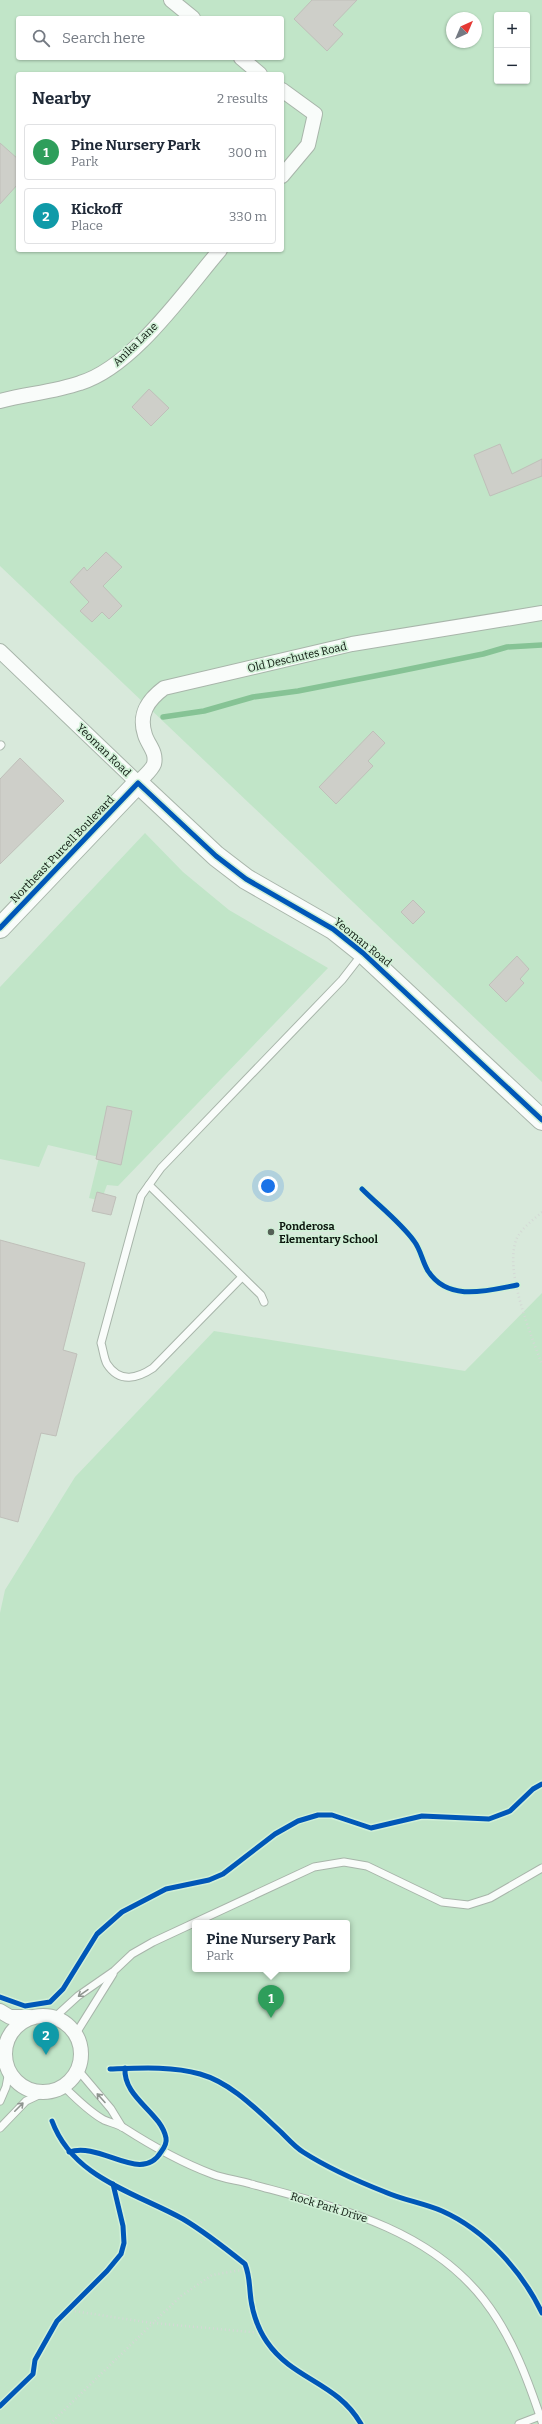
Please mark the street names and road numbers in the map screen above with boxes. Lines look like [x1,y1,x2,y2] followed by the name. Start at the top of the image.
[110,320,160,369] street label: Anika Lane
[246,640,348,675] street label: Old Deschutes Road
[74,721,134,780] street label: Yeoman Road
[8,793,117,905] street label: Northeast Purcell Boulevard
[331,915,394,970] street label: Yeoman Road
[289,2190,369,2225] street label: Rock Park Drive

